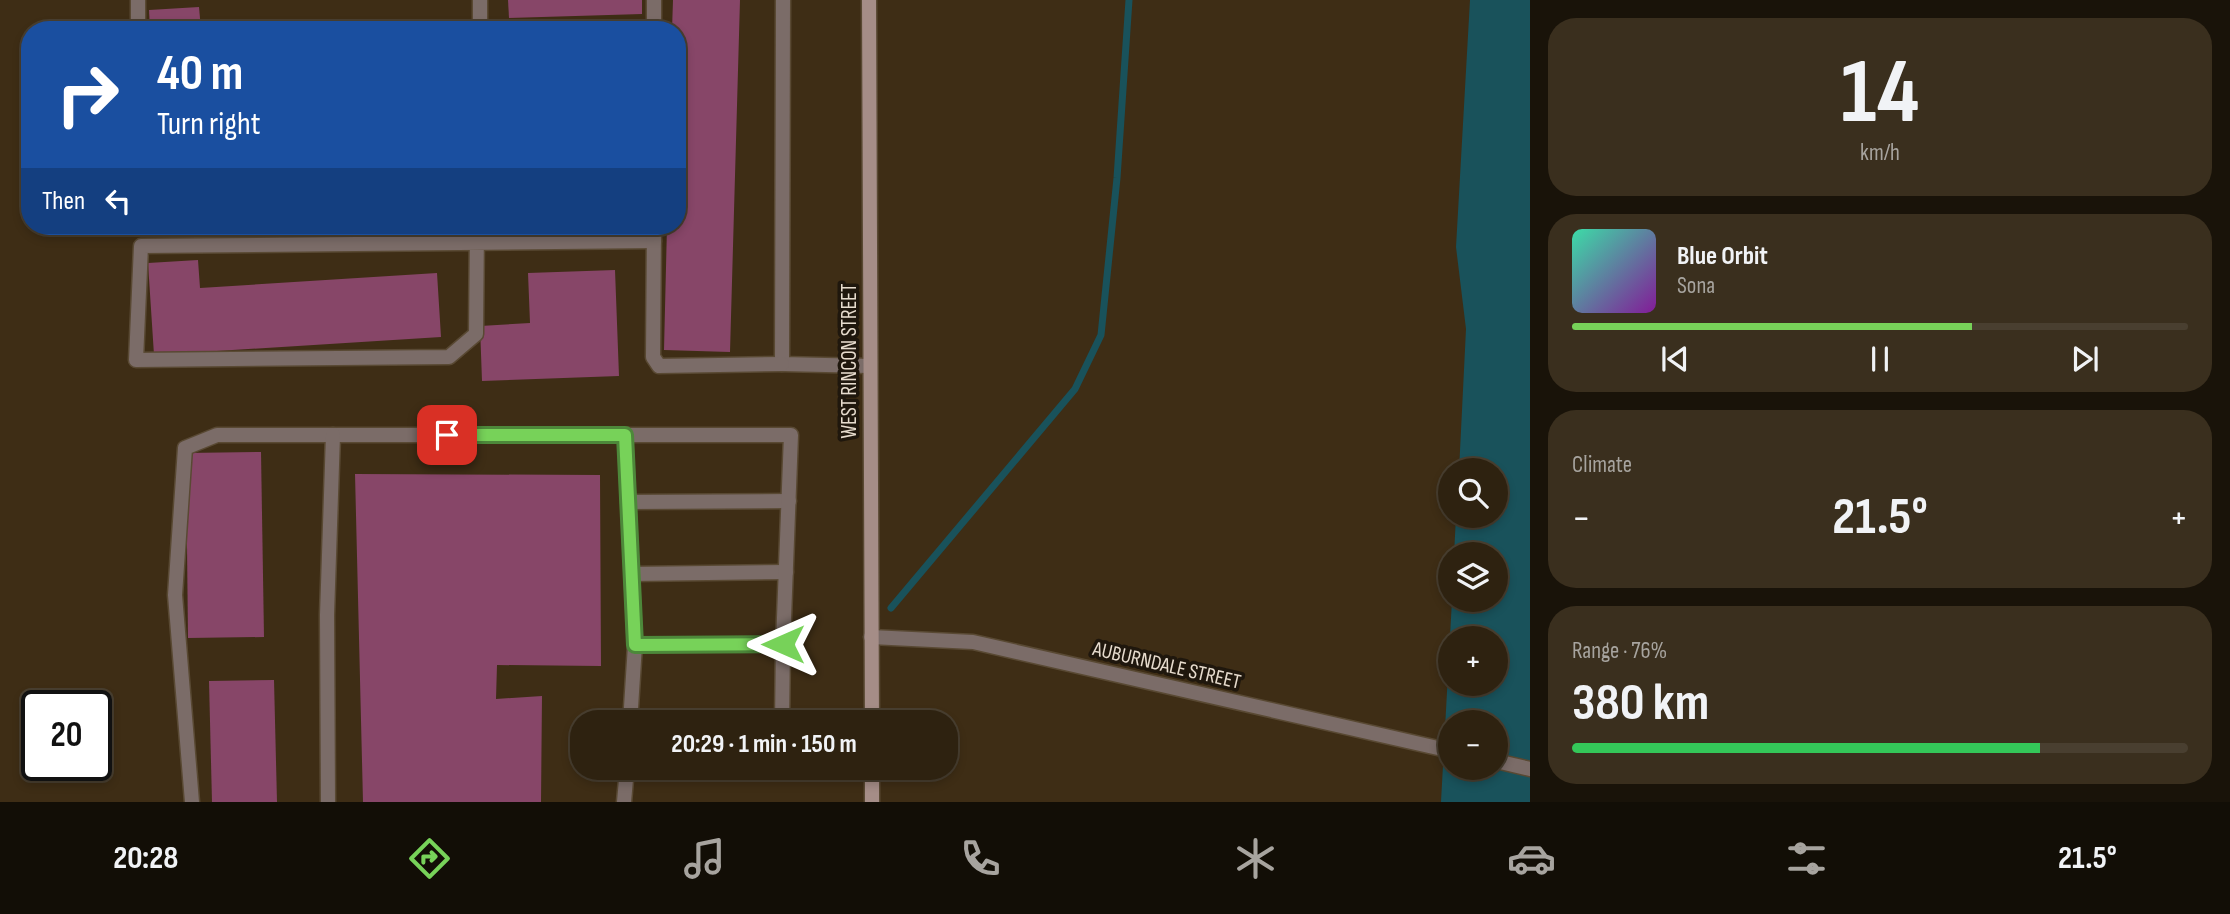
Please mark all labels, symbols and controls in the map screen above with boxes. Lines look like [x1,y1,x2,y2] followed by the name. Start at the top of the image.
[1841,39,1919,148] text: 14
[157,45,243,104] text: 40 m
[42,49,133,140] icon: right
[157,105,261,144] text: Turn right
[1860,139,1900,167] text: km/h
[99,182,137,220] icon: left
[42,186,85,217] text: Then
[1677,241,1768,272] text: Blue Orbit
[1677,272,1715,300] text: Sona
[837,283,862,439] street label: WEST RINCON STREET
[1656,340,1694,378] icon: previous
[1861,340,1899,378] icon: pause
[2066,340,2104,378] icon: next
[417,405,477,465] pin
[428,416,466,454] icon: arrive
[1572,451,1632,479] text: Climate
[1438,458,1508,780] map controls
[1438,458,1508,528] button: search
[1832,486,1928,549] text: 21.5°
[1572,496,1591,541] text: −
[2169,496,2188,541] text: +
[1438,542,1508,612] button: layers
[746,607,820,681] position arrow
[1438,626,1508,696] button: +
[1090,636,1244,695] street label: AUBURNDALE STREET
[1572,637,1667,665] text: Range · 76%
[1572,672,1709,735] text: 380 km
[21,690,112,781] speed limit sign: 20
[1438,710,1508,780] button: −
[671,729,857,760] text: 20:29 · 1 min · 150 m
[405,834,454,883] icon: directions
[680,834,729,883] icon: music
[956,834,1005,883] icon: phone
[1231,834,1280,883] icon: climate
[1507,834,1556,883] icon: car
[1782,834,1831,883] icon: filters
[113,839,178,878] text: 20:28
[2058,839,2117,878] text: 21.5°

